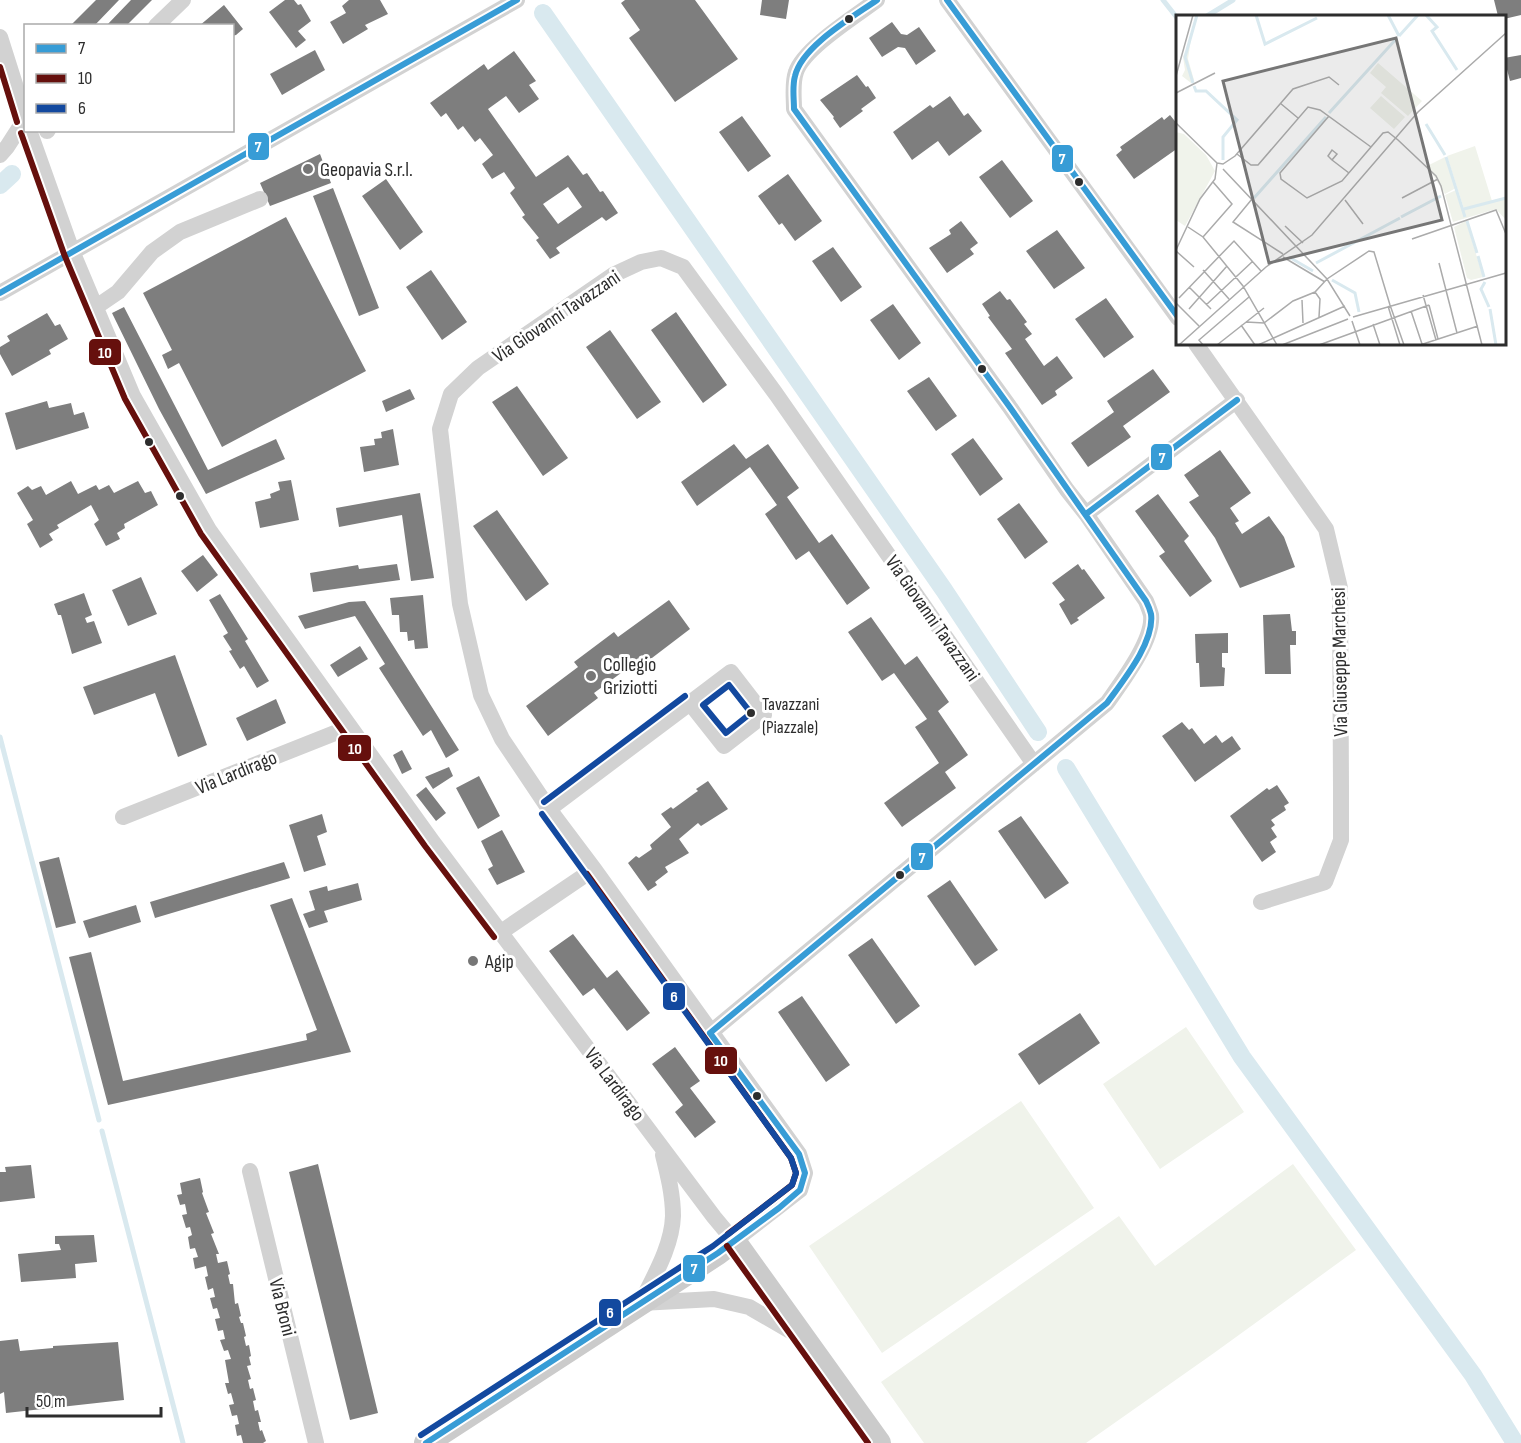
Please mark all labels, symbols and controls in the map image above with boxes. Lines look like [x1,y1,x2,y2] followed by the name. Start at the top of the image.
[843,13,855,25] unlabelled marker
[1176,15,1506,345] inset map
[24,24,234,132] legend
[78,38,86,59] text: 7
[78,68,92,89] text: 10
[78,98,86,119] text: 6
[247,132,270,161] line badge: 7
[255,138,262,157] text: 7
[1051,144,1074,173] line badge: 7
[1059,150,1066,169] text: 7
[320,158,413,182] place label: Geopavia S.r.l.
[301,162,315,176] marker: Geopavia S.r.l.
[1073,176,1085,188] unlabelled marker
[488,265,625,368] street label: Via Giovanni Tavazzani
[88,338,122,366] line badge: 10
[98,344,112,363] text: 10
[976,363,988,375] unlabelled marker
[143,436,155,448] unlabelled marker
[1150,443,1173,471] line badge: 7
[1159,449,1166,468] text: 7
[174,490,186,502] unlabelled marker
[880,551,985,686] street label: Via Giovanni Tavazzani
[1327,587,1353,737] street label: Via Giuseppe Marchesi
[603,653,658,700] place label: Collegio Griziotti
[584,669,598,683] marker: Collegio Griziotti
[762,694,819,738] place label: Tavazzani (Piazzale)
[745,707,757,719] marker: Tavazzani (Piazzale)
[337,734,372,762] line badge: 10
[348,740,362,759] text: 10
[192,746,281,800] street label: Via Lardirago
[910,842,934,871] line badge: 7
[919,849,926,868] text: 7
[894,869,906,881] unlabelled marker
[484,950,514,974] place label: Agip
[466,954,480,968] marker: Agip
[662,982,686,1011] line badge: 6
[670,988,678,1007] text: 6
[579,1043,650,1126] street label: Via Lardirago
[704,1046,738,1075] line badge: 10
[714,1052,728,1071] text: 10
[751,1090,763,1102] unlabelled marker
[682,1254,706,1283] line badge: 7
[691,1260,698,1279] text: 7
[263,1276,301,1339] street label: Via Broni
[598,1298,622,1327] line badge: 6
[606,1304,614,1323] text: 6
[27,1380,160,1418] scale bar
[36,1391,66,1412] text: 50 m

